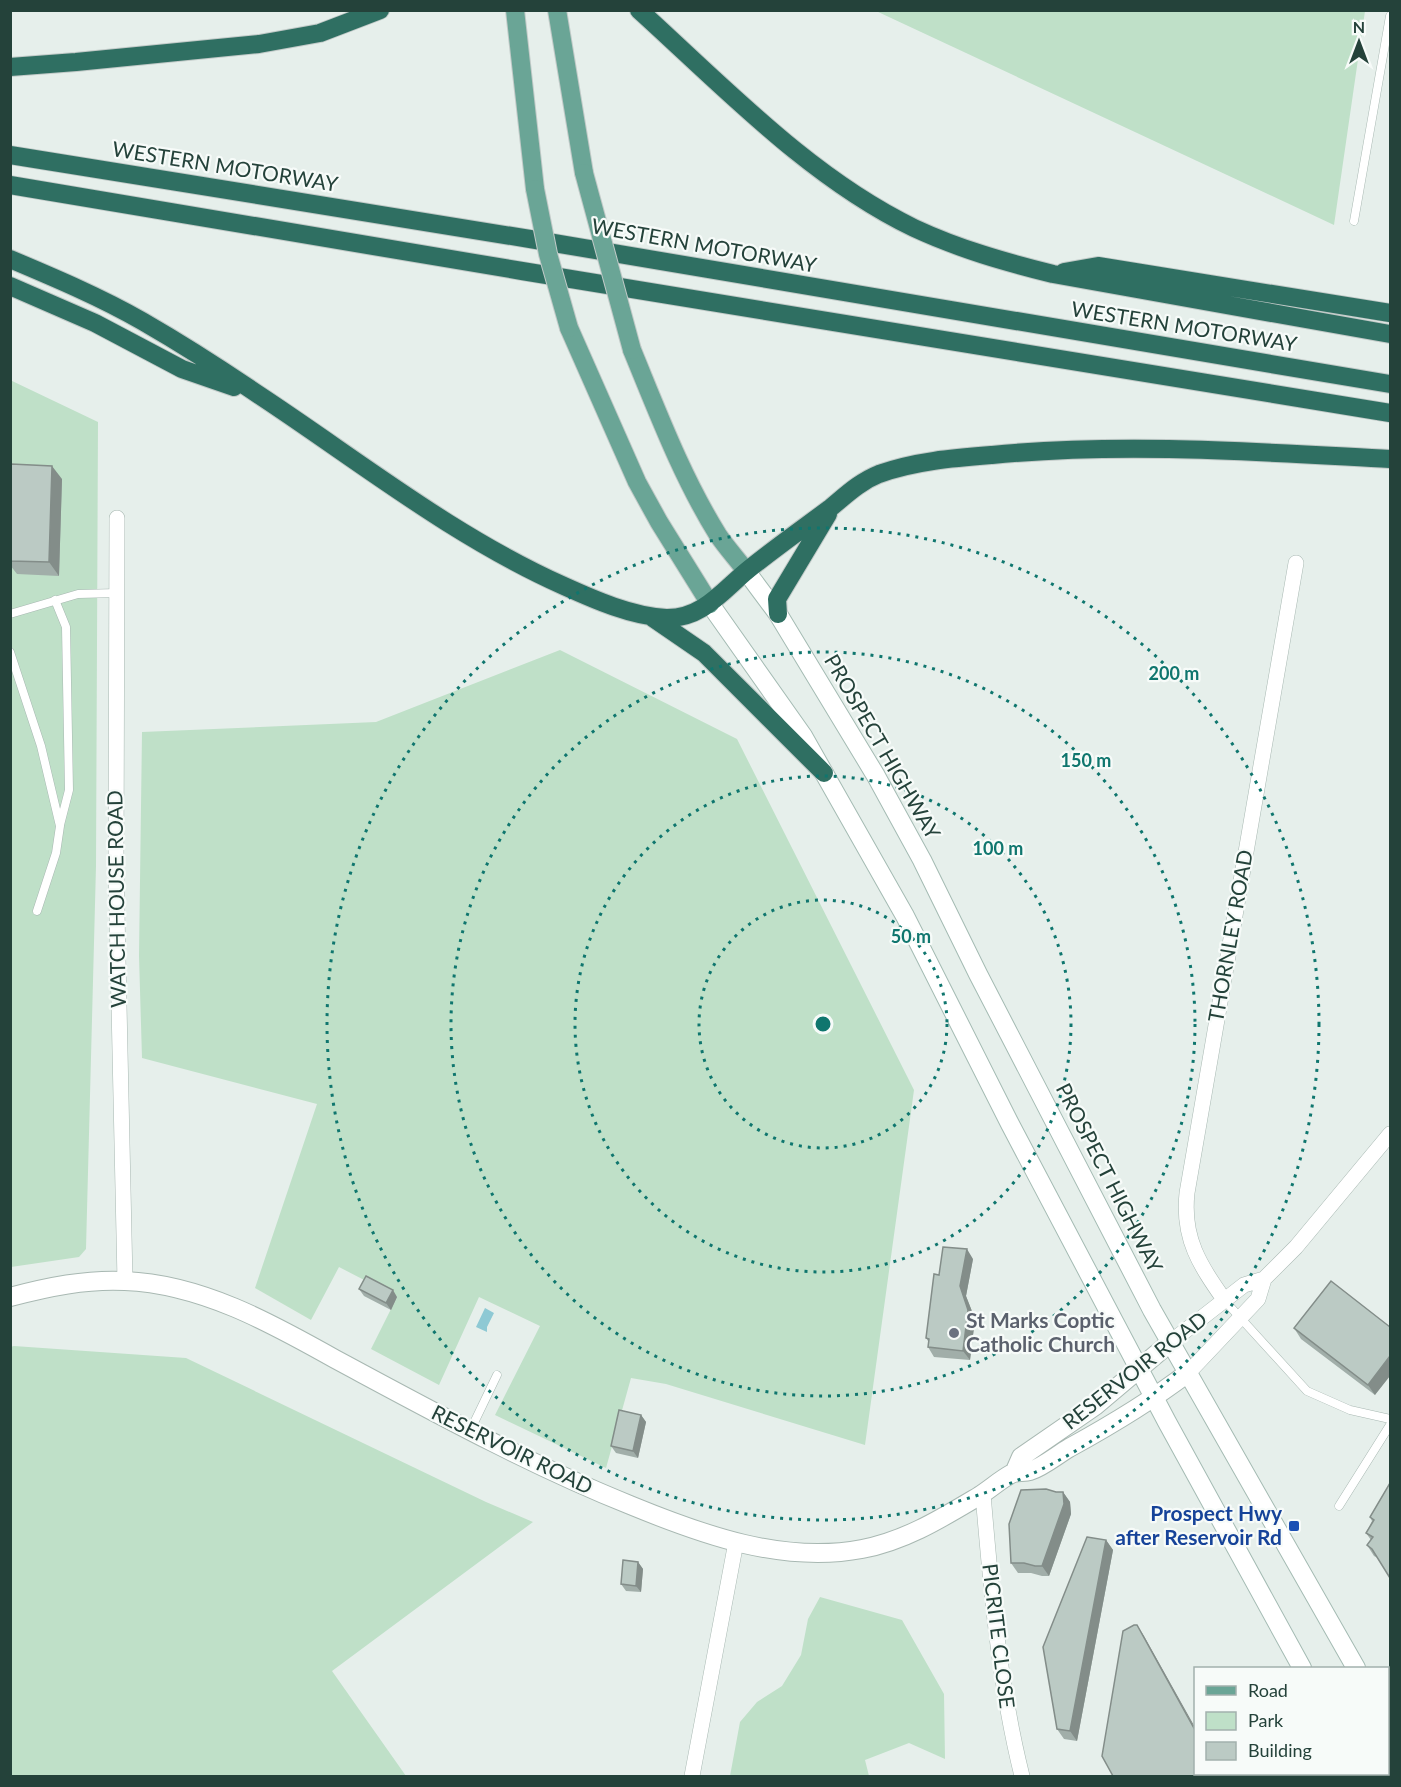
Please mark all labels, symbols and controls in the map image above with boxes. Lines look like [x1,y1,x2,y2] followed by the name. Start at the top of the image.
[1329,12,1389,72] north arrow
[1353,17,1365,36] text: N
[111,135,341,196] street label: WESTERN MOTORWAY
[590,212,820,277] street label: WESTERN MOTORWAY
[1070,295,1300,356] street label: WESTERN MOTORWAY
[820,649,947,844] street label: PROSPECT HIGHWAY
[1149,662,1199,684] text: 200 m
[1061,749,1111,771] text: 150 m
[101,790,130,1008] street label: WATCH HOUSE ROAD
[973,837,1023,859] text: 100 m
[1202,848,1257,1024] street label: THORNLEY ROAD
[891,925,931,947] text: 50 m
[813,1014,833,1034] centre of rings
[1052,1078,1169,1277] street label: PROSPECT HIGHWAY
[1057,1306,1211,1434] street label: RESERVOIR ROAD
[966,1307,1115,1356] place label: St Marks Coptic Catholic Church
[947,1326,961,1340] marker: St Marks Coptic Catholic Church
[428,1399,597,1499] street label: RESERVOIR ROAD
[1115,1500,1283,1549] place label: Prospect Hwy after Reservoir Rd
[1287,1519,1301,1533] marker: Prospect Hwy after Reservoir Rd
[978,1562,1021,1710] street label: PICRITE CLOSE
[1194,1667,1389,1775] legend
[1248,1679,1288,1701] text: Road
[1248,1709,1284,1731] text: Park
[1248,1739,1312,1761] text: Building

